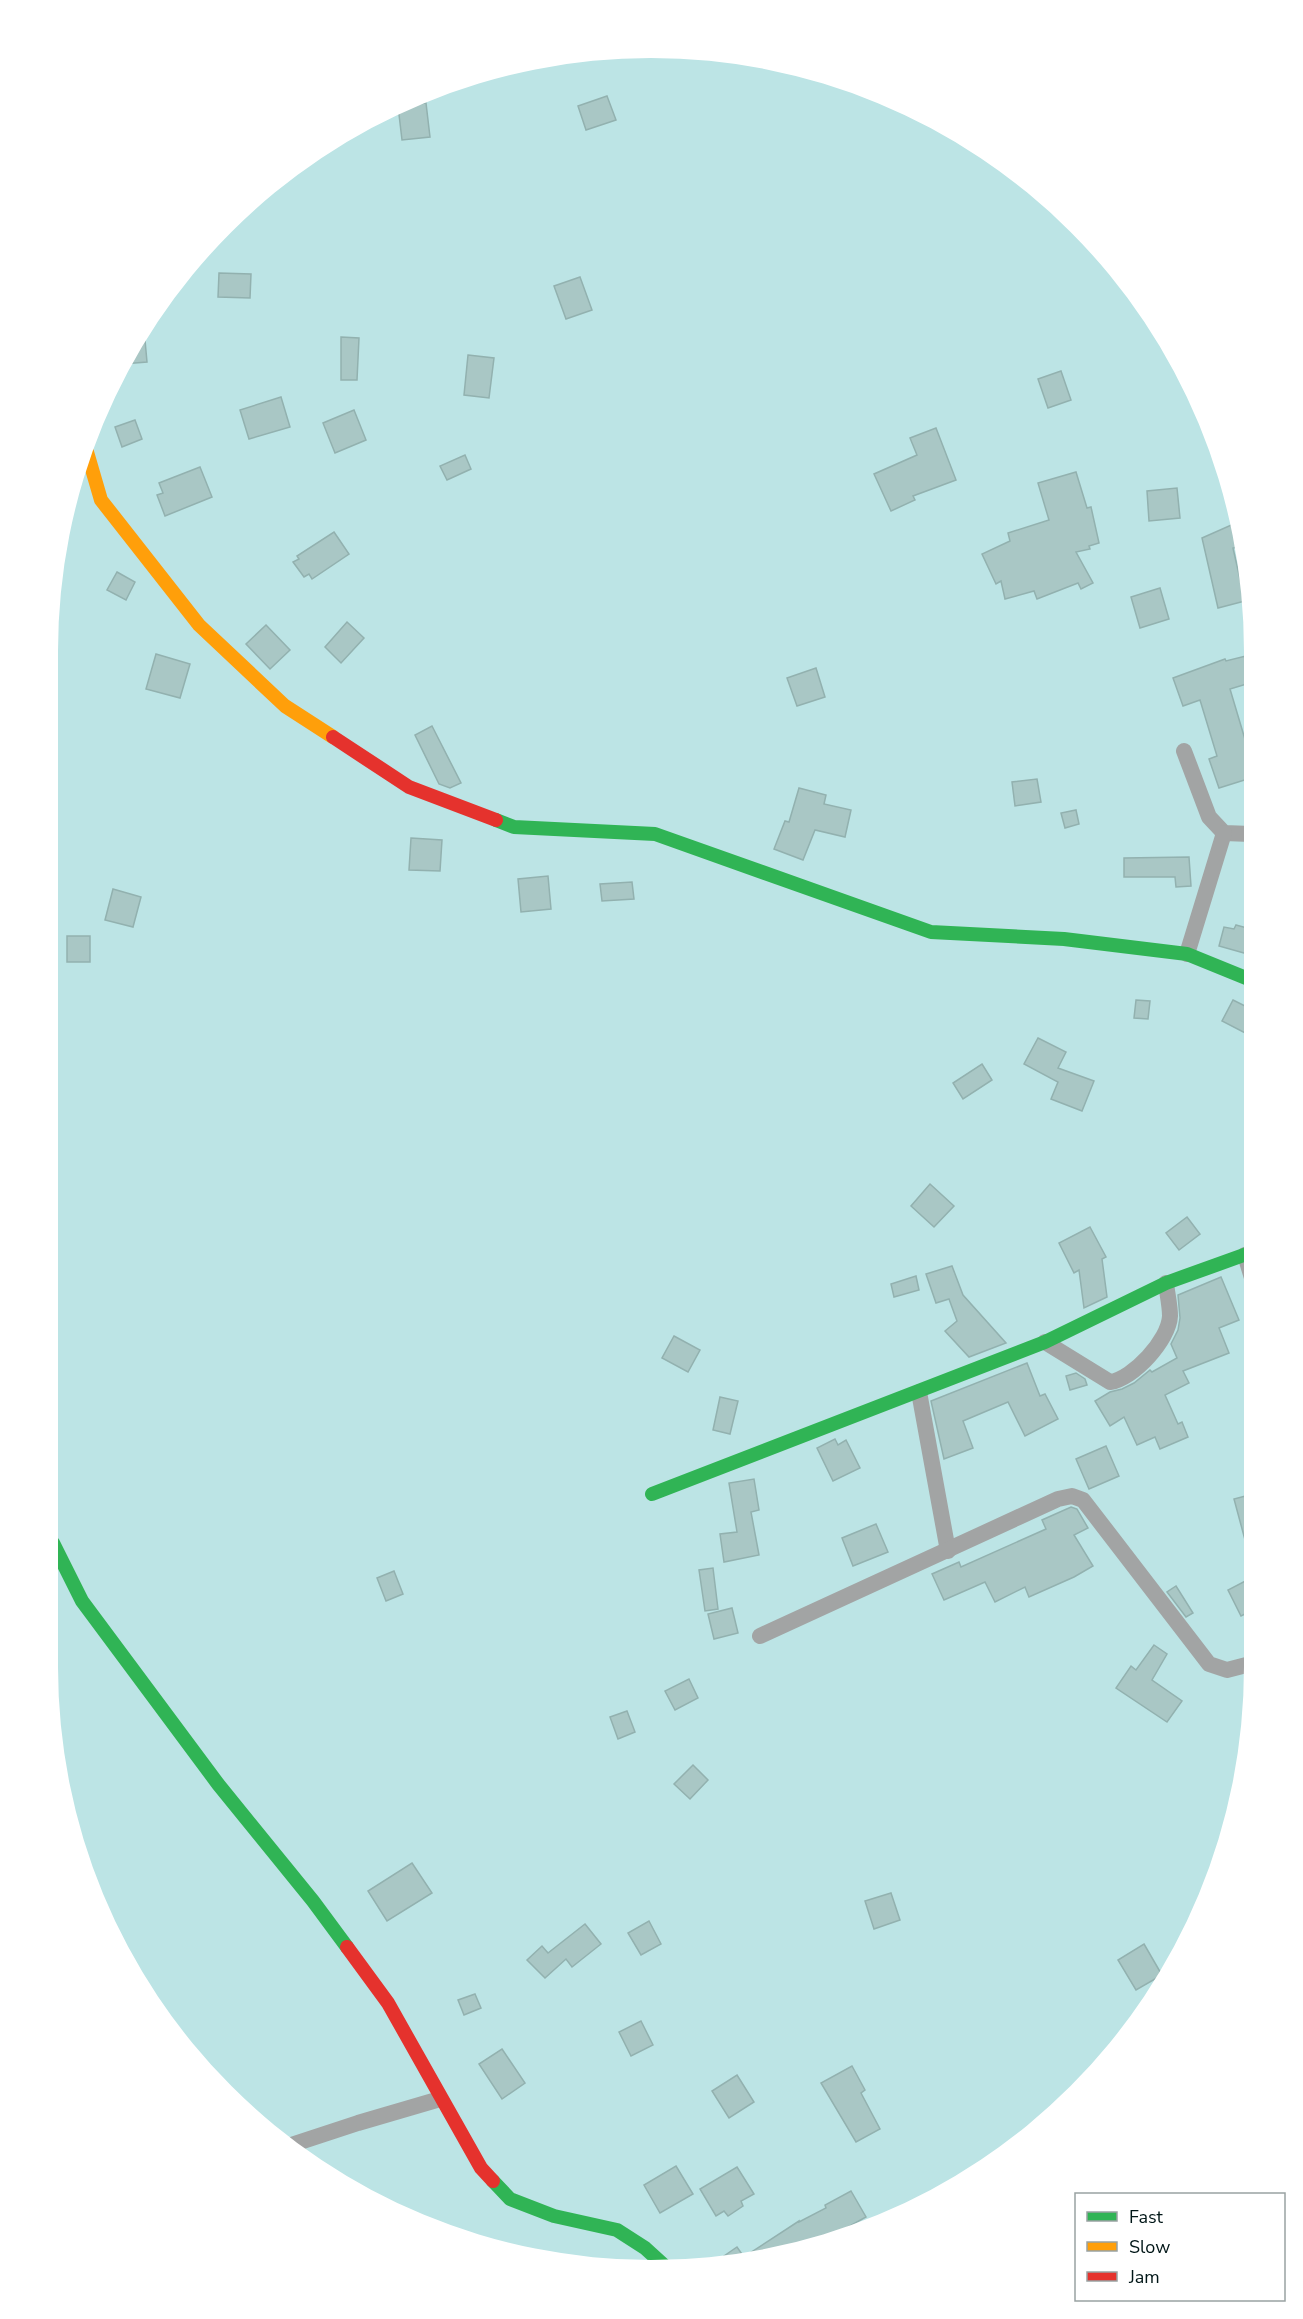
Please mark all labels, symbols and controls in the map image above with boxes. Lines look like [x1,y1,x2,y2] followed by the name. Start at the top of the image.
[1075,2193,1285,2301] legend
[1129,2205,1164,2229] text: Fast
[1129,2235,1170,2259] text: Slow
[1128,2265,1160,2289] text: Jam

